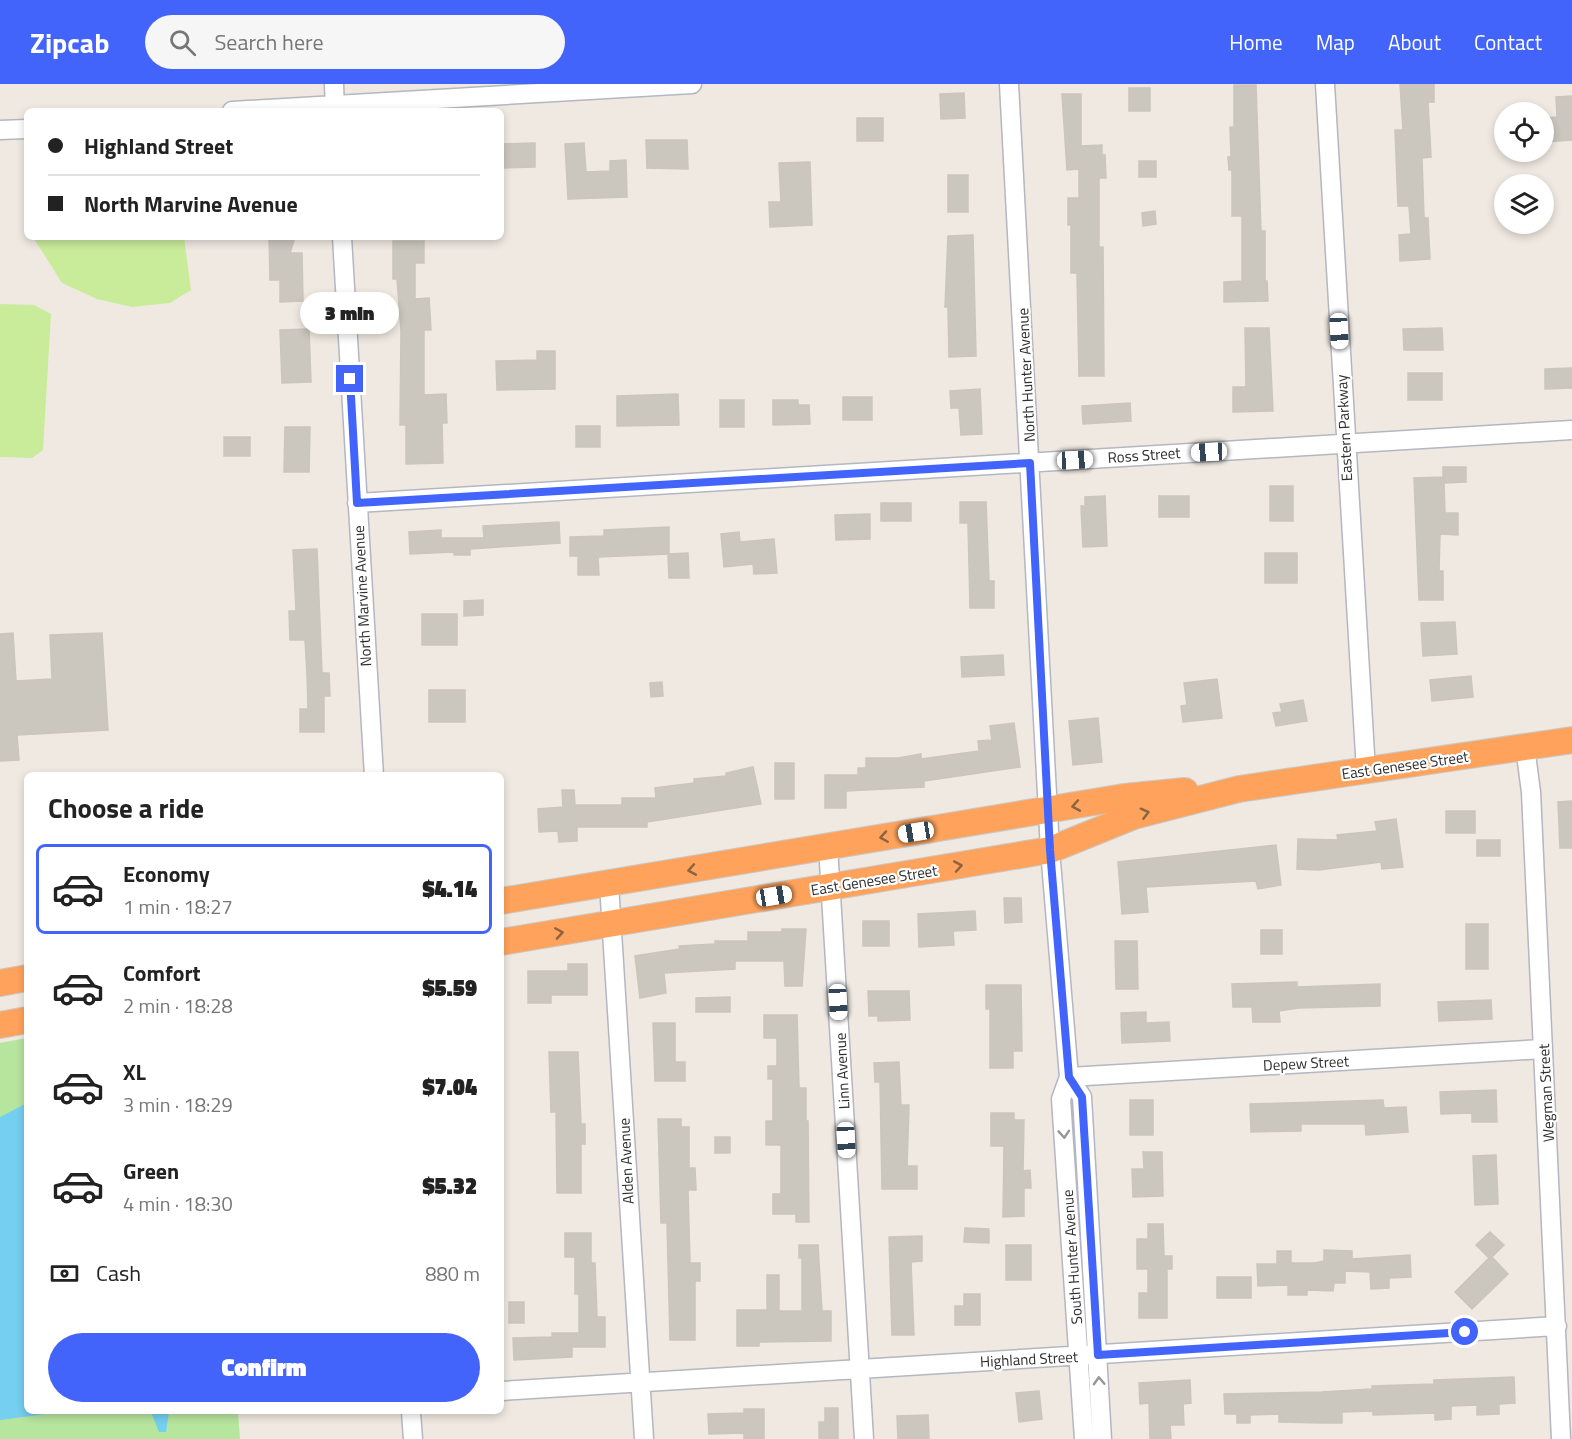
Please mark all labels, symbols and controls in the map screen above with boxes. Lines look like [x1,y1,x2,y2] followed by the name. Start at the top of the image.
[145,15,565,69] search box
[30,21,109,64] text: Zipcab
[214,25,324,59] text: Search here
[166,26,199,59] icon: search
[1229,26,1283,58] text: Home
[1316,26,1355,58] text: Map
[1388,26,1441,58] text: About
[1474,26,1542,58] text: Contact
[1494,102,1554,234] map controls
[1494,102,1554,162] button: locate
[84,129,233,163] text: Highland Street
[1494,174,1554,234] button: layers
[84,187,298,221] text: North Marvine Avenue
[300,292,400,334] callout: 3 min
[325,297,374,328] text: 3 min
[1011,307,1041,443] street label: North Hunter Avenue
[1329,313,1349,349] car
[336,365,363,392] route end
[1330,374,1358,482] street label: Eastern Parkway
[1107,441,1182,469] street label: Ross Street
[1191,442,1227,462] car
[1057,450,1093,470] car
[347,525,377,667] street label: North Marvine Avenue
[1340,745,1471,785] street label: East Genesee Street
[48,787,204,828] text: Choose a ride
[1072,799,1082,812] one-way arrow
[1140,808,1150,821] one-way arrow
[897,820,935,844] car
[879,831,889,843] one-way arrow
[123,857,210,891] text: Economy
[809,859,940,901] street label: East Genesee Street
[953,860,963,873] one-way arrow
[51,862,105,916] icon: car
[687,863,697,876] one-way arrow
[422,872,477,906] text: $4.14
[755,884,793,908] car
[123,891,233,922] text: 1 min · 18:27
[553,927,563,940] one-way arrow
[123,956,201,990] text: Comfort
[51,961,105,1015] icon: car
[422,971,477,1005] text: $5.59
[828,984,848,1020] car
[123,990,233,1021] text: 2 min · 18:28
[829,1032,855,1110] street label: Linn Avenue
[1532,1043,1560,1143] street label: Wegman Street
[1262,1049,1350,1077] street label: Depew Street
[123,1055,146,1089] text: XL
[51,1060,105,1114] icon: car
[422,1070,477,1104] text: $7.04
[123,1089,233,1120] text: 3 min · 18:29
[612,1117,640,1205] street label: Alden Avenue
[836,1122,856,1158] car
[1057,1130,1070,1139] one-way arrow
[123,1154,179,1188] text: Green
[51,1159,105,1213] icon: car
[422,1169,477,1203] text: $5.32
[123,1188,233,1219] text: 4 min · 18:30
[1056,1189,1088,1325] street label: South Hunter Avenue
[96,1256,141,1290] text: Cash
[48,1257,81,1290] icon: cash
[425,1258,480,1289] text: 880 m
[1451,1318,1478,1345] route start
[48,1333,480,1402] button: Confirm
[979,1345,1079,1373] street label: Highland Street
[1093,1376,1106,1385] one-way arrow

